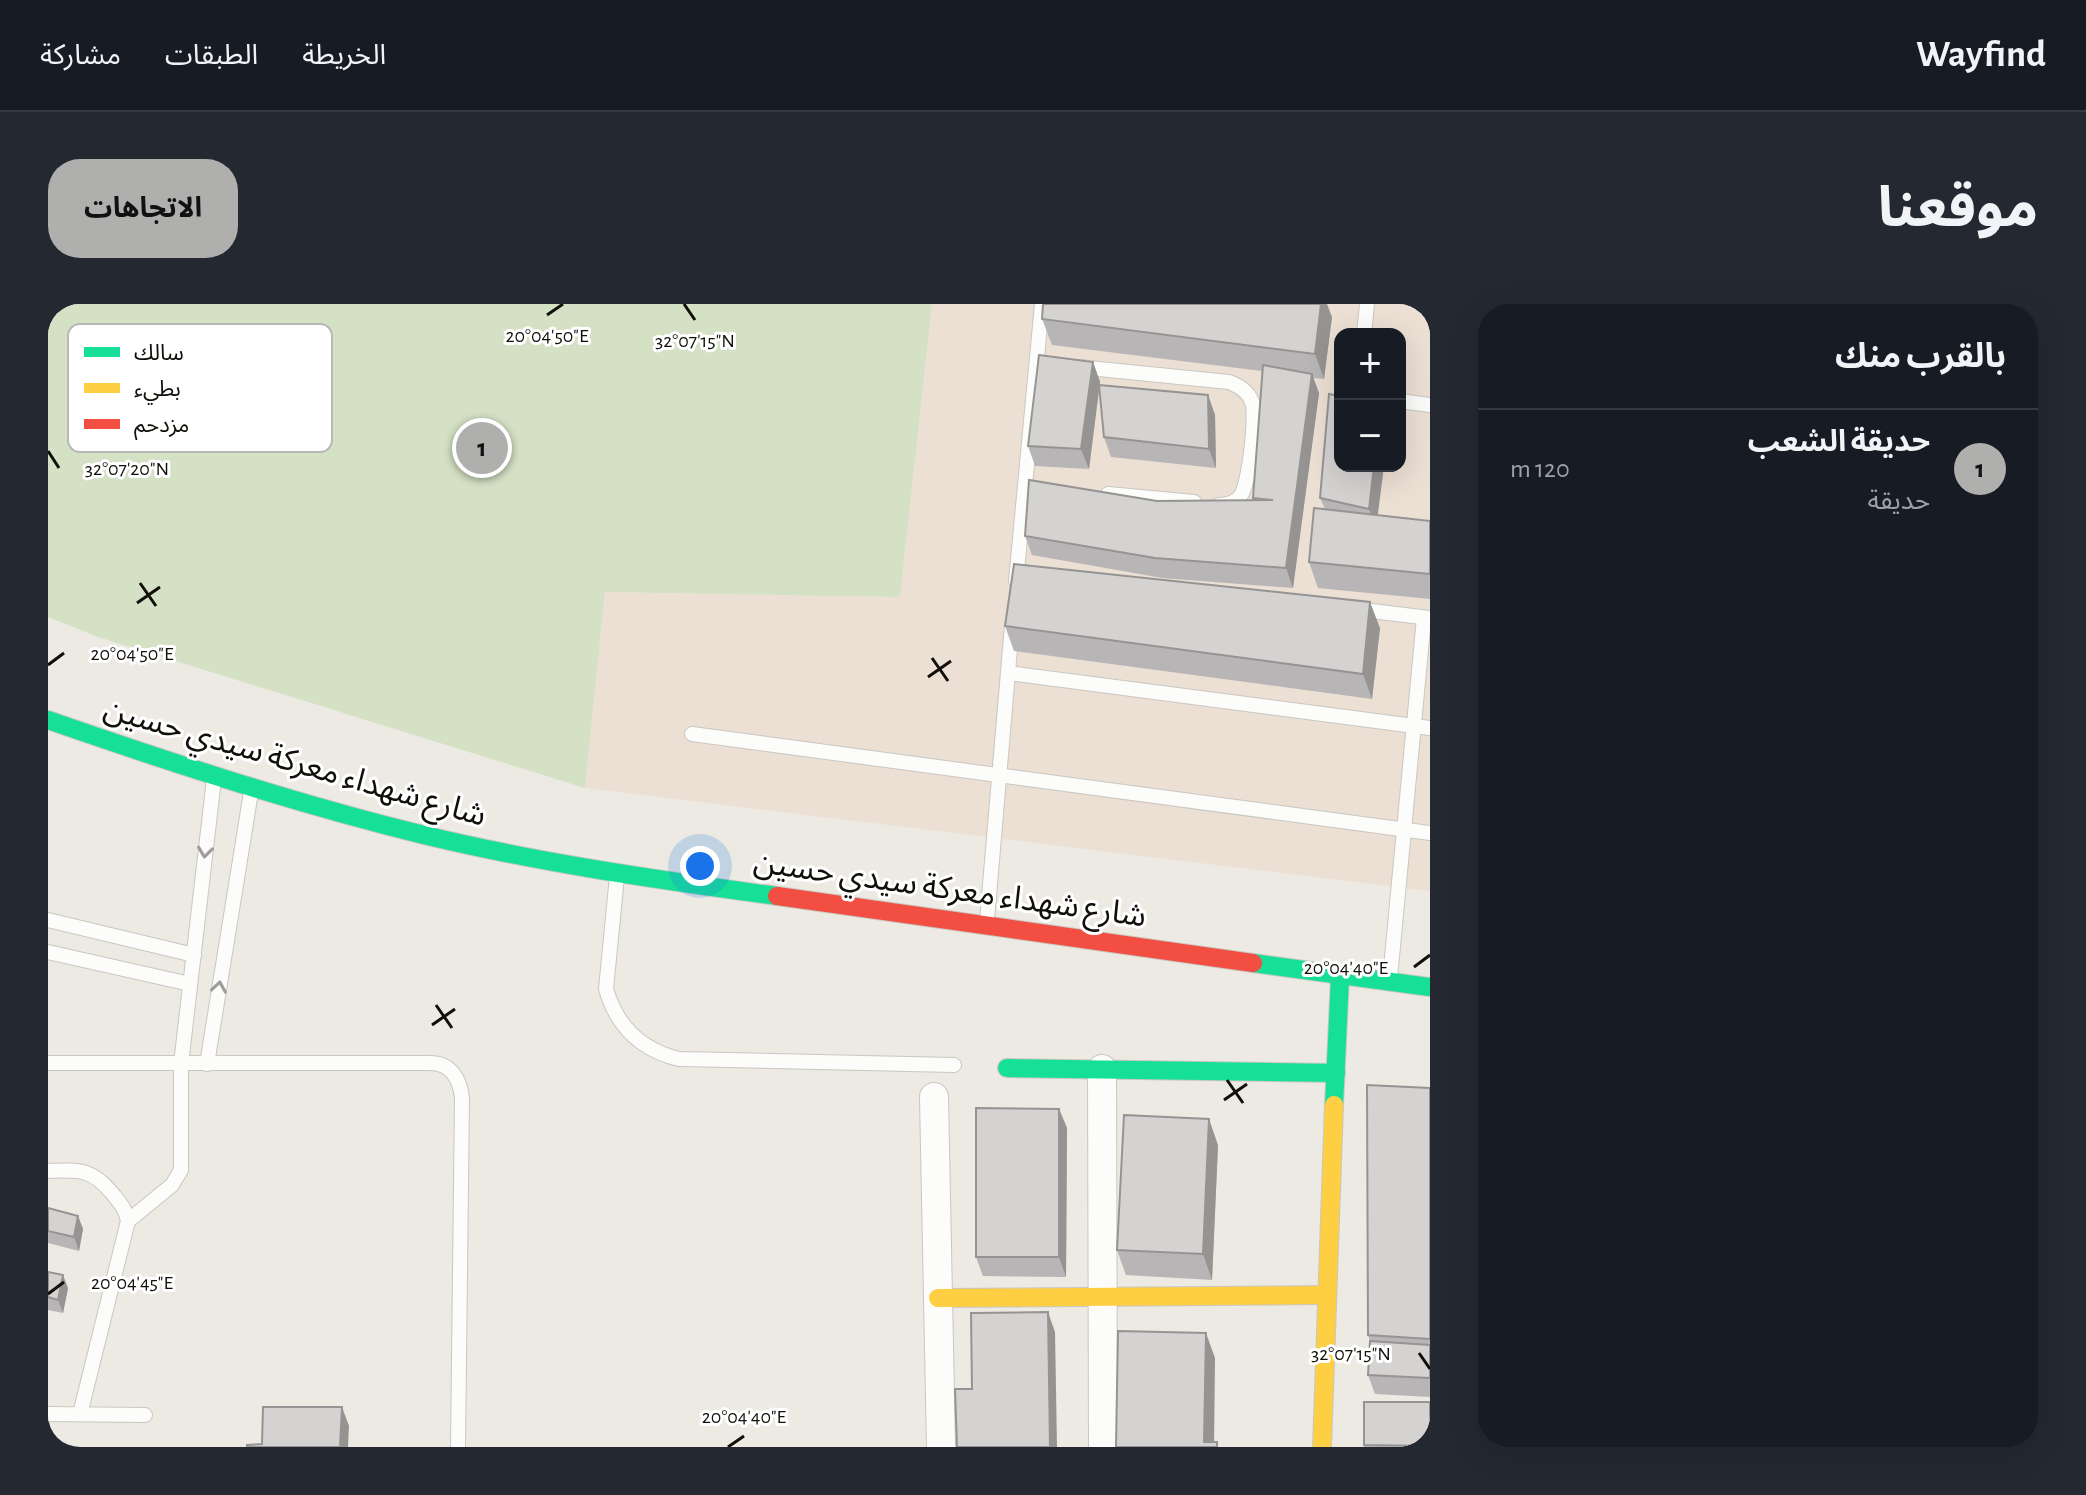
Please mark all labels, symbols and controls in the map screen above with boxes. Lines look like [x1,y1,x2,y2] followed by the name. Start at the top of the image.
[1916,36,2046,74] text: Wayfind
[40,42,121,70] text: مشاركة
[165,42,258,70] text: الطبقات
[302,42,386,70] text: الخريطة
[48,159,238,258] button: الاتجاهات
[1878,181,2038,237] text: موقعنا
[68,324,332,452] legend
[505,326,589,346] text: 20°04'50"E
[1334,328,1406,472] map controls
[1334,328,1406,400] button: +
[655,331,735,351] text: 32°07'15"N
[1835,340,2006,374] text: بالقرب منك
[134,342,184,364] text: سالك
[134,378,181,405] text: بطيء
[1334,400,1406,472] button: −
[134,414,189,441] text: مزدحم
[456,418,508,478] pin: 1
[1748,427,1930,457] text: حديقة الشعب
[1510,456,1570,482] text: 120 m
[1975,456,1985,482] text: 1
[85,459,169,479] text: 32°07'20"N
[1868,488,1930,514] text: حديقة
[90,644,174,664] text: 20°04'50"E
[98,692,490,839] street label: شارع شهداء معركة سيدي حسين
[197,846,214,859] one-way arrow
[680,846,720,886] your location
[751,846,1148,940] street label: شارع شهداء معركة سيدي حسين
[1304,958,1389,978] text: 20°04'40"E
[210,980,227,994] one-way arrow
[91,1273,173,1293] text: 20°04'45"E
[1311,1344,1391,1364] text: 32°07'15"N
[702,1407,787,1427] text: 20°04'40"E

